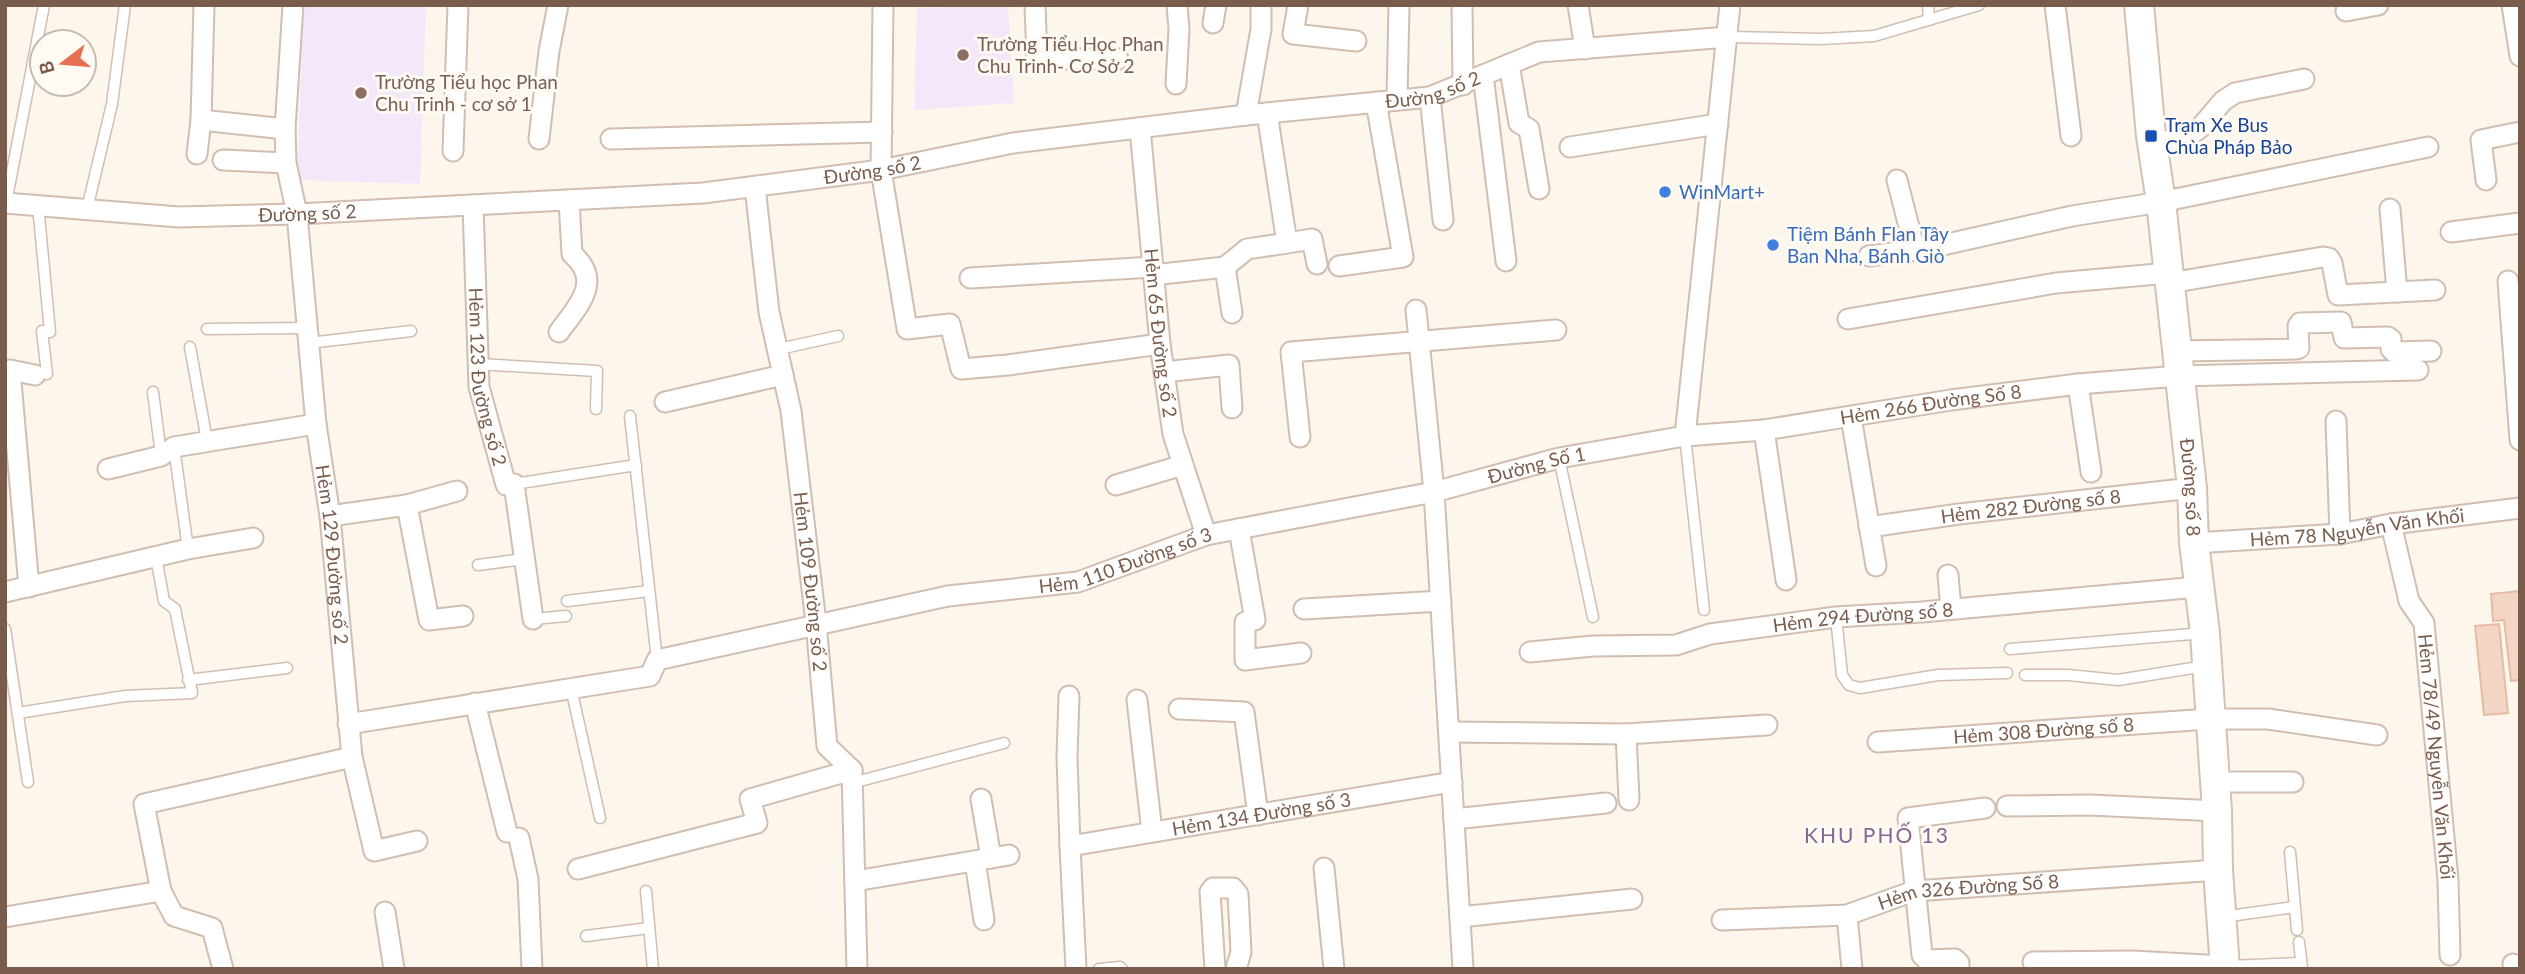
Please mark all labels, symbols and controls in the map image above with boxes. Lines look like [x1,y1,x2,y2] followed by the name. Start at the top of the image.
[28,28,98,98] north arrow
[977,32,1164,77] place label: Trường Tiểu Học Phan Chu Trinh- Cơ Sở 2
[955,47,971,63] marker: Trường Tiểu Học Phan Chu Trinh- Cơ Sở 2
[33,59,59,77] text: B
[1384,66,1483,112] street label: Đường số 2
[375,70,558,115] place label: Trường Tiểu học Phan Chu Trinh - cơ sở 1
[353,85,369,101] marker: Trường Tiểu học Phan Chu Trinh - cơ sở 1
[2165,113,2292,158] place label: Trạm Xe Bus Chùa Pháp Bảo
[2143,128,2159,144] marker: Trạm Xe Bus Chùa Pháp Bảo
[822,150,923,188] street label: Đường số 2
[1679,180,1765,203] place label: WinMart+
[1657,184,1673,200] marker: WinMart+
[258,199,357,226] street label: Đường số 2
[1787,222,1949,267] place label: Tiệm Bánh Flan Tây Ban Nha, Bánh Giò
[1765,237,1781,253] marker: Tiệm Bánh Flan Tây Ban Nha, Bánh Giò
[1140,247,1182,419] street label: Hẻm 65 Đường số 2
[465,287,512,468] street label: Hẻm 123 Đường số 2
[1838,379,2023,429] street label: Hẻm 266 Đường Số 8
[2176,437,2206,537] street label: Đường số 8
[1485,442,1587,488] street label: Đường Số 1
[311,463,354,646] street label: Hẻm 129 Đường số 2
[1939,484,2122,528] street label: Hẻm 282 Đường số 8
[790,490,832,673] street label: Hẻm 109 Đường số 2
[2249,503,2465,551] street label: Hẻm 78 Nguyễn Văn Khối
[1037,522,1215,597] street label: Hẻm 110 Đường số 3
[1771,597,1954,636] street label: Hẻm 294 Đường số 8
[2414,633,2460,880] street label: Hẻm 78/49 Nguyễn Văn Khối
[1952,712,2135,748] street label: Hẻm 308 Đường số 8
[1170,787,1352,840] street label: Hẻm 134 Đường số 3
[1804,822,1950,847] district label: KHU PHỐ 13
[1874,869,2060,914] street label: Hẻm 326 Đường Số 8

